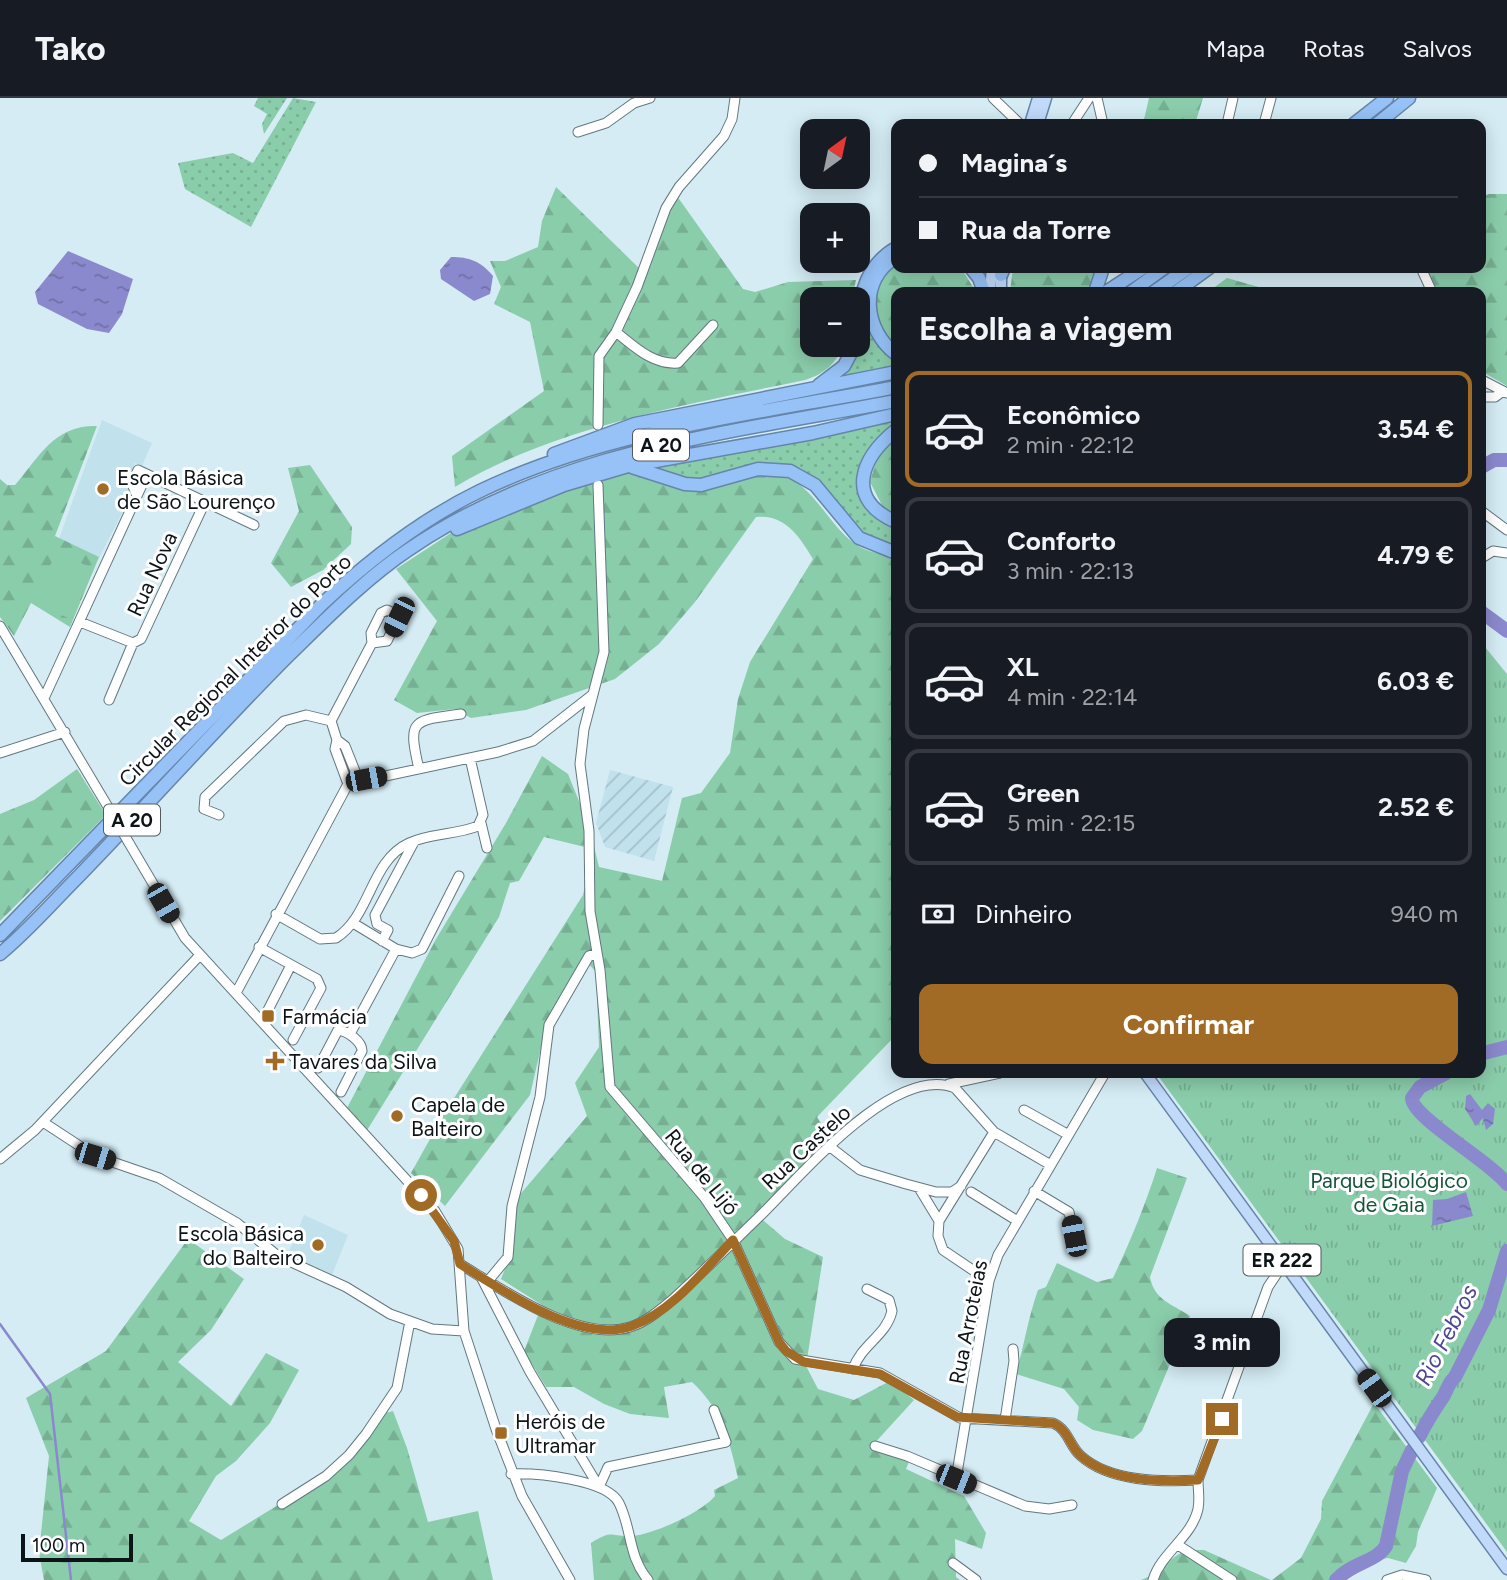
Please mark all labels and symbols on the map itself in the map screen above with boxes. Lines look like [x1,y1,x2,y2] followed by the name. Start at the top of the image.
[800,119,870,189] north arrow
[633,430,689,460] road number: A 20
[117,465,276,514] place label: Escola Básica de São Lourenço
[95,481,111,497] marker: Escola Básica de São Lourenço
[122,528,182,620] street label: Rua Nova
[114,549,356,791] street label: Circular Regional Interior do Porto
[381,594,418,640] car
[344,765,389,793] car
[104,804,160,835] road number: A 20
[144,880,183,926] car
[282,1004,367,1029] place label: Farmácia
[260,1008,276,1024] marker: Farmácia
[289,1049,437,1074] place label: Tavares da Silva
[267,1053,283,1069] marker: Tavares da Silva
[411,1092,505,1141] place label: Capela de Balteiro
[756,1099,856,1195] street label: Rua Castelo
[389,1108,405,1124] marker: Capela de Balteiro
[660,1124,744,1220] street label: Rua de Lijó
[72,1140,119,1172] car
[1310,1168,1468,1217] park label: Parque Biológico de Gaia
[405,1179,437,1211] route start
[1060,1213,1089,1259] car
[177,1221,304,1270] place label: Escola Básica do Balteiro
[310,1237,326,1253] marker: Escola Básica do Balteiro
[1244,1244,1320,1276] road number: ER 222
[944,1258,992,1386] street label: Rua Arroteias
[1409,1280,1483,1390] water label: Rio Febros
[1164,1318,1280,1366] callout: 3 min
[1354,1365,1395,1411] car
[1206,1403,1238,1435] route end
[515,1409,605,1458] place label: Heróis de Ultramar
[493,1425,509,1441] marker: Heróis de Ultramar
[933,1461,980,1497] car
[21,1531,133,1563] scale bar

